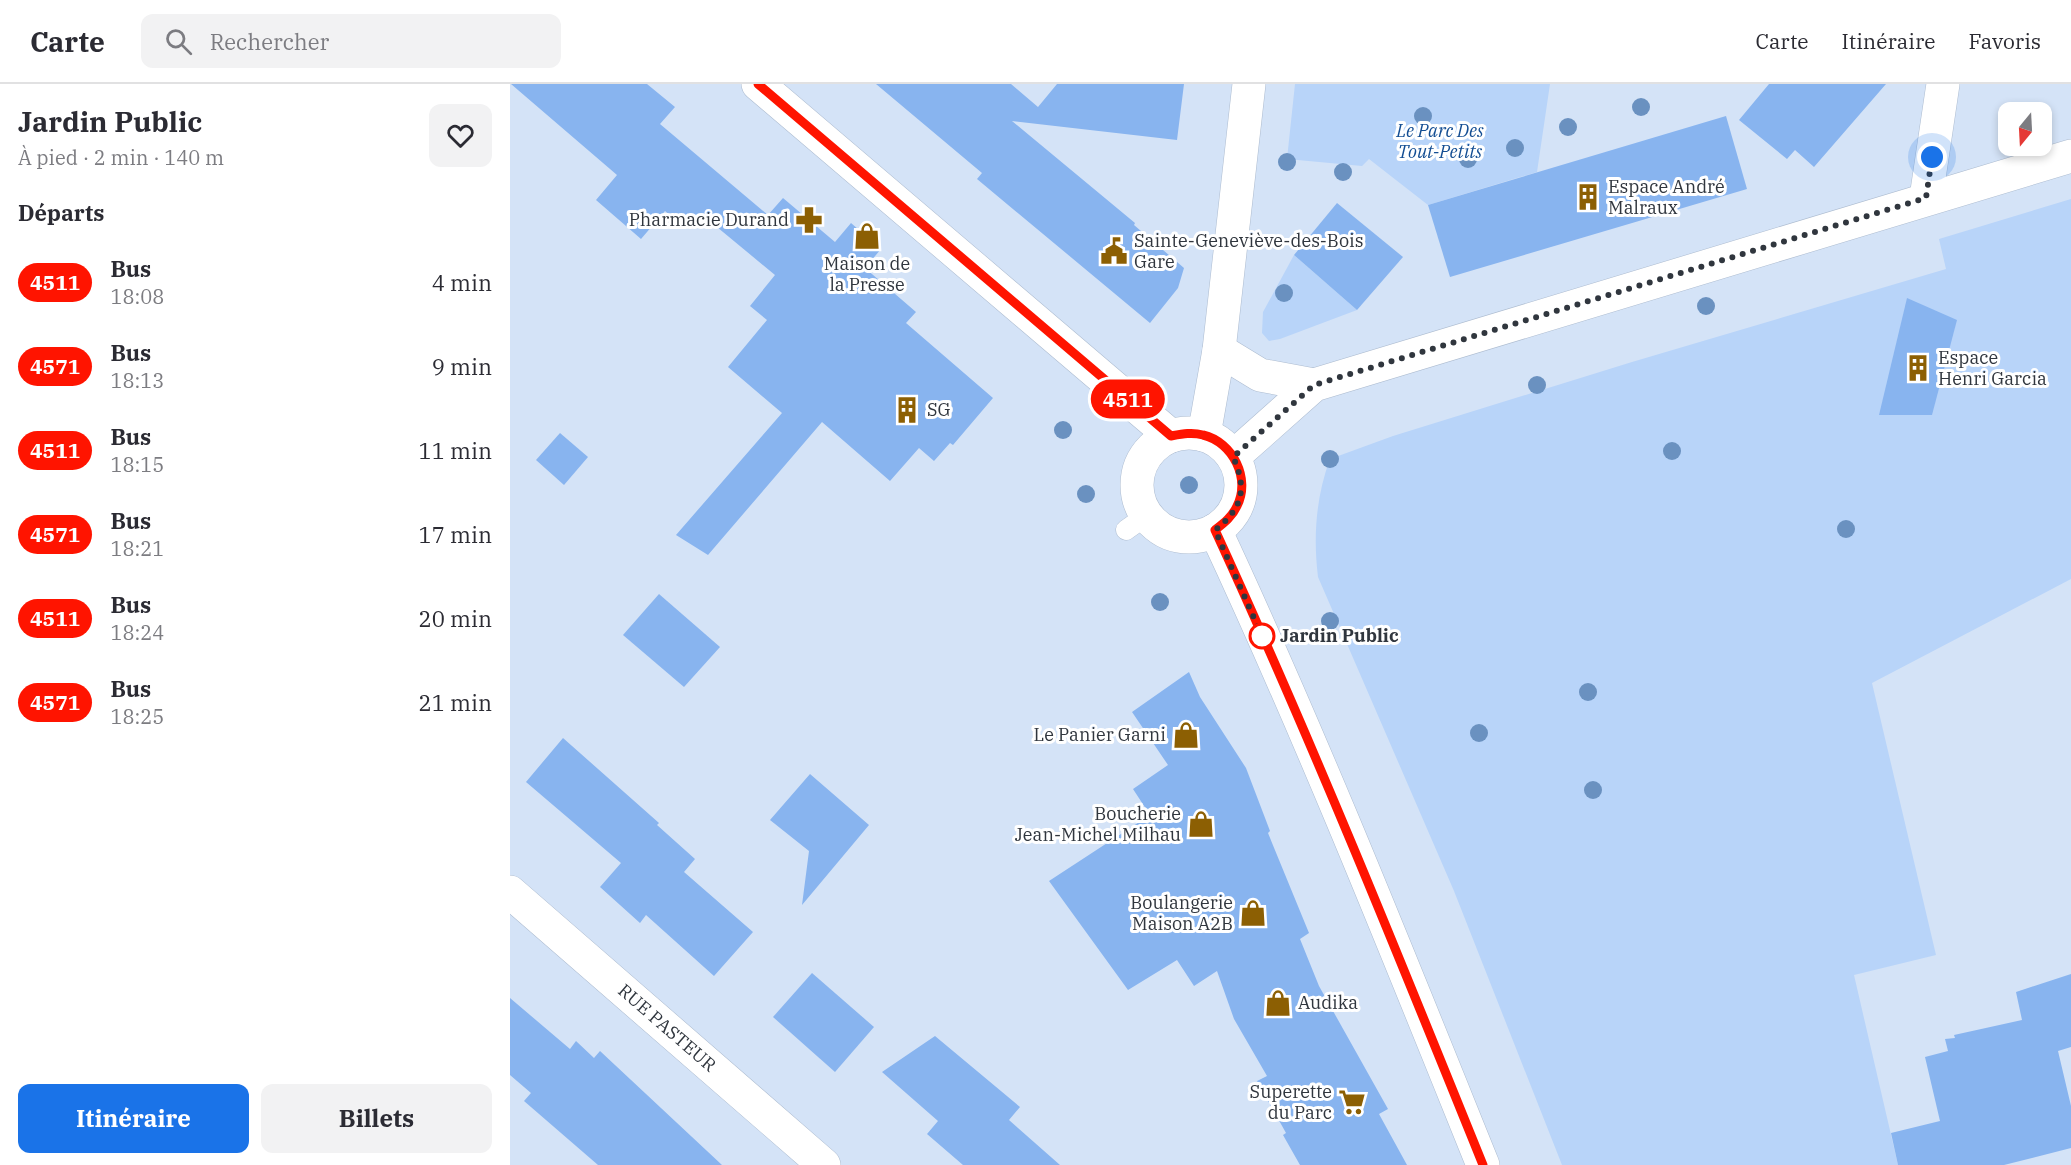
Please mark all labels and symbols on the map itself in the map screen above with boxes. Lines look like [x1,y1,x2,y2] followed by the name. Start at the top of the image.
[1998,102,2052,156] north arrow
[1395,119,1484,163] park label: Le Parc Des Tout-Petits
[1917,142,1947,172] your location
[1608,175,1725,219] place label: Espace André Malraux
[1573,182,1603,212] building icon: Espace André Malraux
[794,205,824,235] pharmacy icon: Pharmacie Durand
[629,208,789,231] place label: Pharmacie Durand
[852,221,882,251] shop icon: Maison de la Presse
[1134,229,1364,273] place label: Sainte-Geneviève-des-Bois Gare
[1099,236,1129,266] public building icon: Sainte-Geneviève-des-Bois Gare
[824,252,910,296] place label: Maison de la Presse
[1938,346,2047,390] place label: Espace Henri Garcia
[1903,353,1933,383] building icon: Espace Henri Garcia
[1086,380,1170,418] line badge: 4511
[892,395,922,425] building icon: SG
[927,398,951,421] place label: SG
[1249,623,1275,649] marker: Jardin Public
[1280,624,1399,647] place label: Jardin Public
[1171,720,1201,750] shop icon: Le Panier Garni
[1034,723,1166,746] place label: Le Panier Garni
[1015,802,1181,846] place label: Boucherie Jean-Michel Milhau
[1186,809,1216,839] shop icon: Boucherie Jean-Michel Milhau
[1130,891,1233,935] place label: Boulangerie Maison A2B
[1238,898,1268,928] shop icon: Boulangerie Maison A2B
[614,979,721,1077] street label: RUE PASTEUR
[1263,988,1293,1018] shop icon: Audika
[1298,991,1358,1014] place label: Audika
[1250,1080,1332,1124] place label: Superette du Parc
[1337,1087,1367,1117] supermarket icon: Superette du Parc

